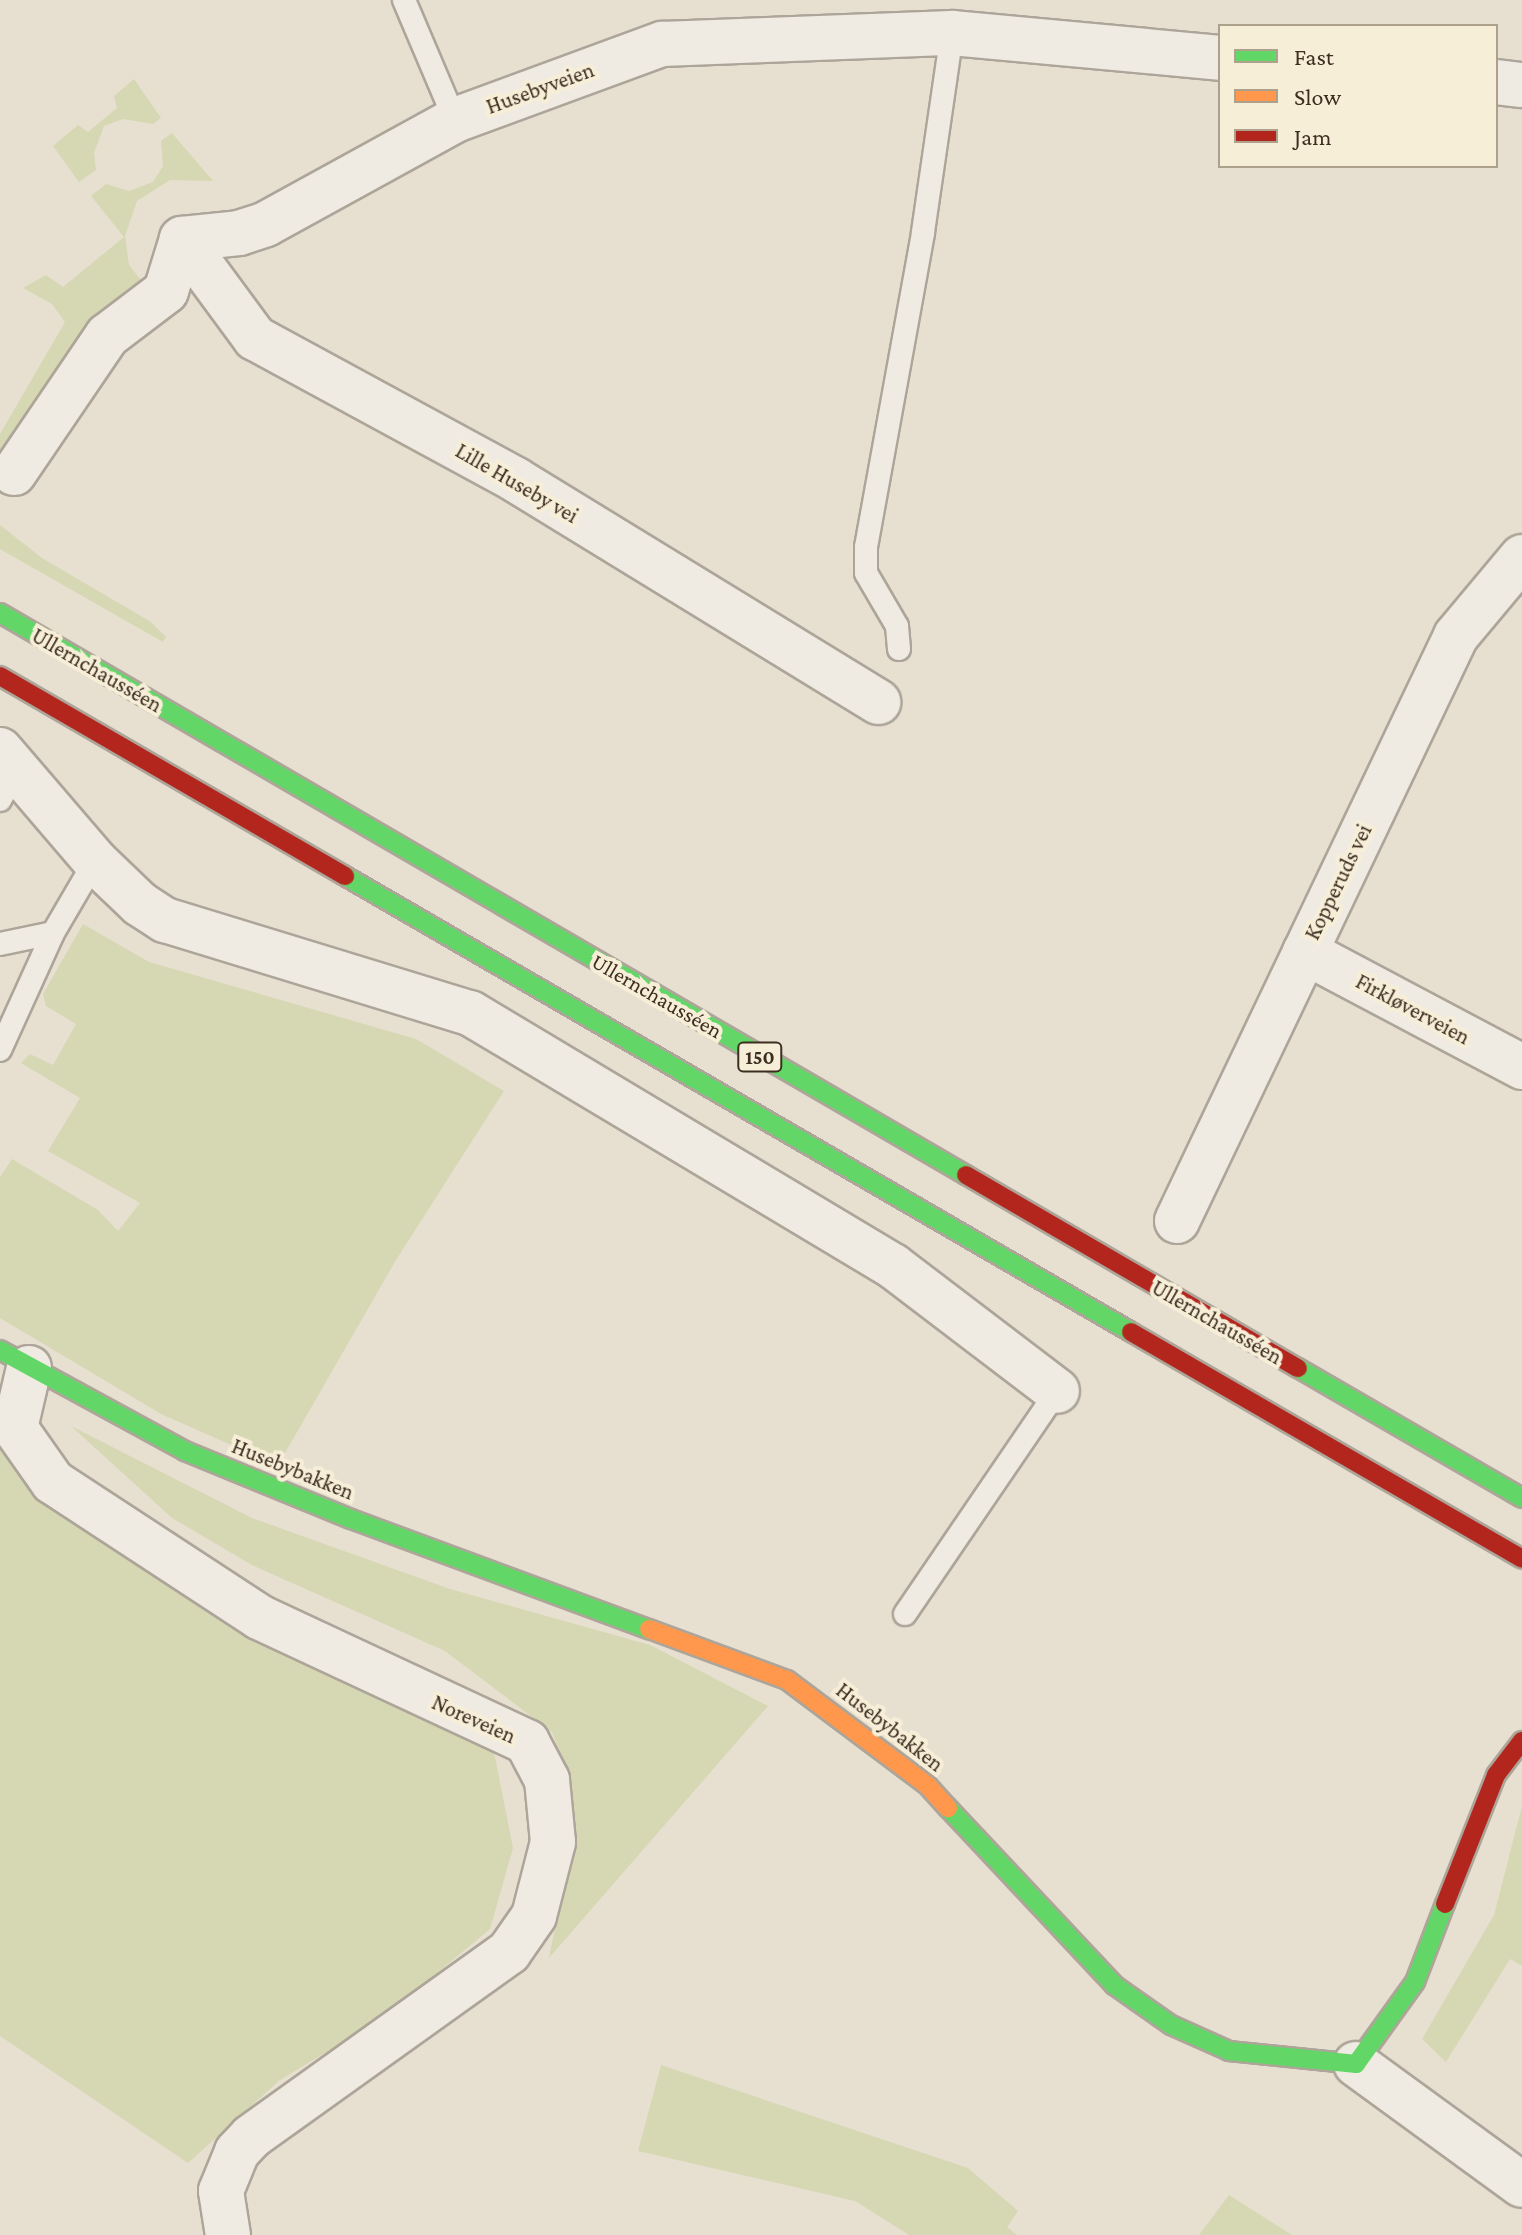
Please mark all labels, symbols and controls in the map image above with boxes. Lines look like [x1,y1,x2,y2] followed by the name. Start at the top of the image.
[1218,24,1498,168] legend
[1294,43,1334,70] text: Fast
[483,56,597,120] street label: Husebyveien
[1294,83,1341,110] text: Slow
[1294,123,1332,150] text: Jam
[451,437,583,529] street label: Lille Huseby vei
[27,622,167,718] street label: Ullernchausséen
[1299,820,1377,944] street label: Kopperuds vei
[587,948,727,1044] street label: Ullernchausséen
[1351,968,1475,1050] street label: Firkløverveien
[736,1041,784,1073] road number: 150
[1147,1274,1287,1370] street label: Ullernchausséen
[228,1433,358,1505] street label: Husebybakken
[831,1677,949,1777] street label: Husebybakken
[428,1689,520,1749] street label: Noreveien

